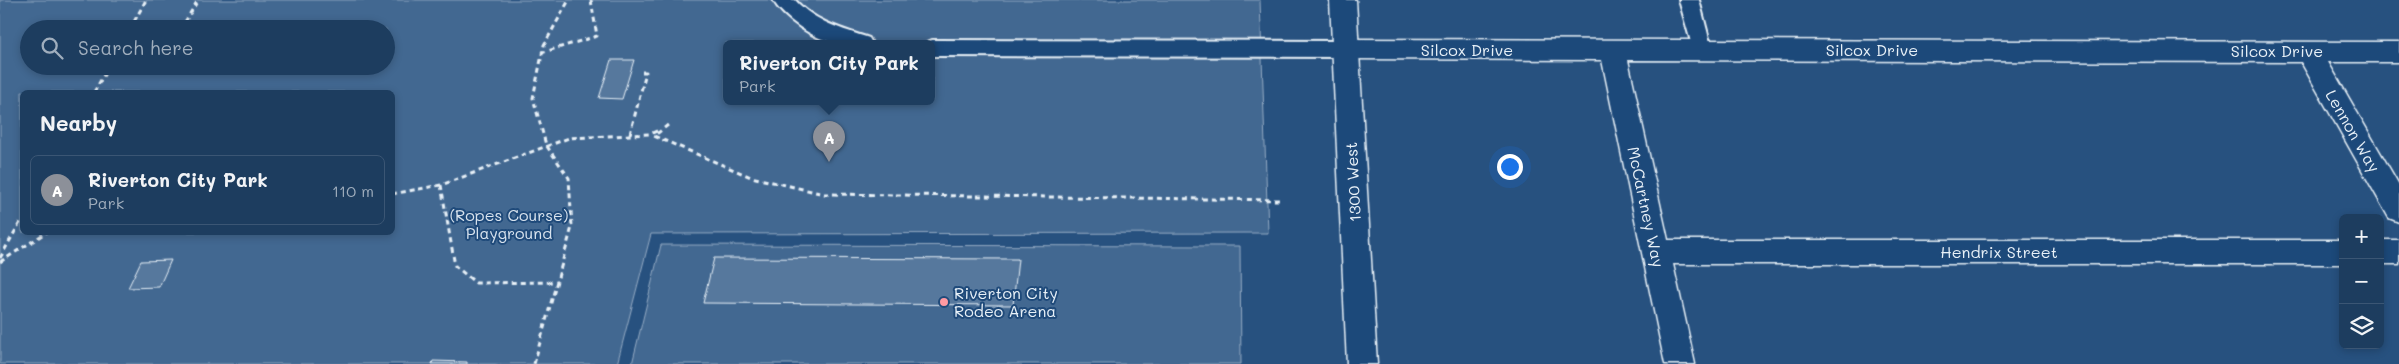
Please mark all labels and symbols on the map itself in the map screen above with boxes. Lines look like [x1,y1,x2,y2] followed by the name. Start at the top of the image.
[1421,39,1513,60] street label: Silcox Drive
[1826,39,1918,60] street label: Silcox Drive
[2231,40,2323,61] street label: Silcox Drive
[2321,86,2385,176] street label: Lennon Way
[813,121,845,162] pin: A
[1340,141,1365,223] street label: 1300 West
[1623,144,1670,269] street label: McCartney Way
[1497,154,1523,180] your location
[450,204,568,243] park label: (Ropes Course) Playground
[1940,241,2058,262] street label: Hendrix Street
[954,282,1058,321] place label: Riverton City Rodeo Arena
[938,296,950,308] marker: Riverton City Rodeo Arena

